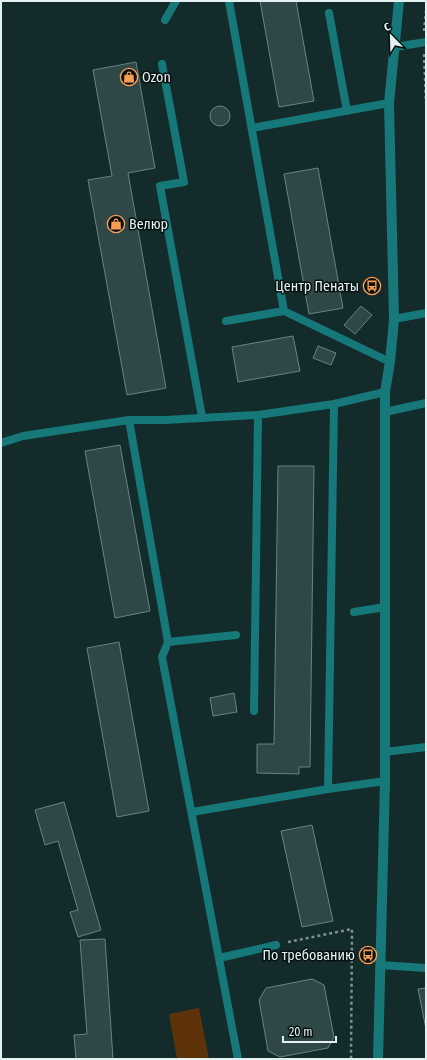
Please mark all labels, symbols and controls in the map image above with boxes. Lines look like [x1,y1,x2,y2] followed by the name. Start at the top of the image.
[371,16,411,56] north arrow
[382,20,393,34] text: С
[119,67,139,87] shop icon: Ozon
[142,69,171,86] place label: Ozon
[106,214,126,234] shop icon: Велюр
[129,216,168,233] place label: Велюр
[362,276,382,296] bus stop icon: Центр Пенаты
[275,278,359,295] place label: Центр Пенаты
[358,945,378,965] bus stop icon: По требованию
[263,947,355,964] place label: По требованию
[283,1018,336,1044] scale bar
[289,1025,313,1039] text: 20 m

